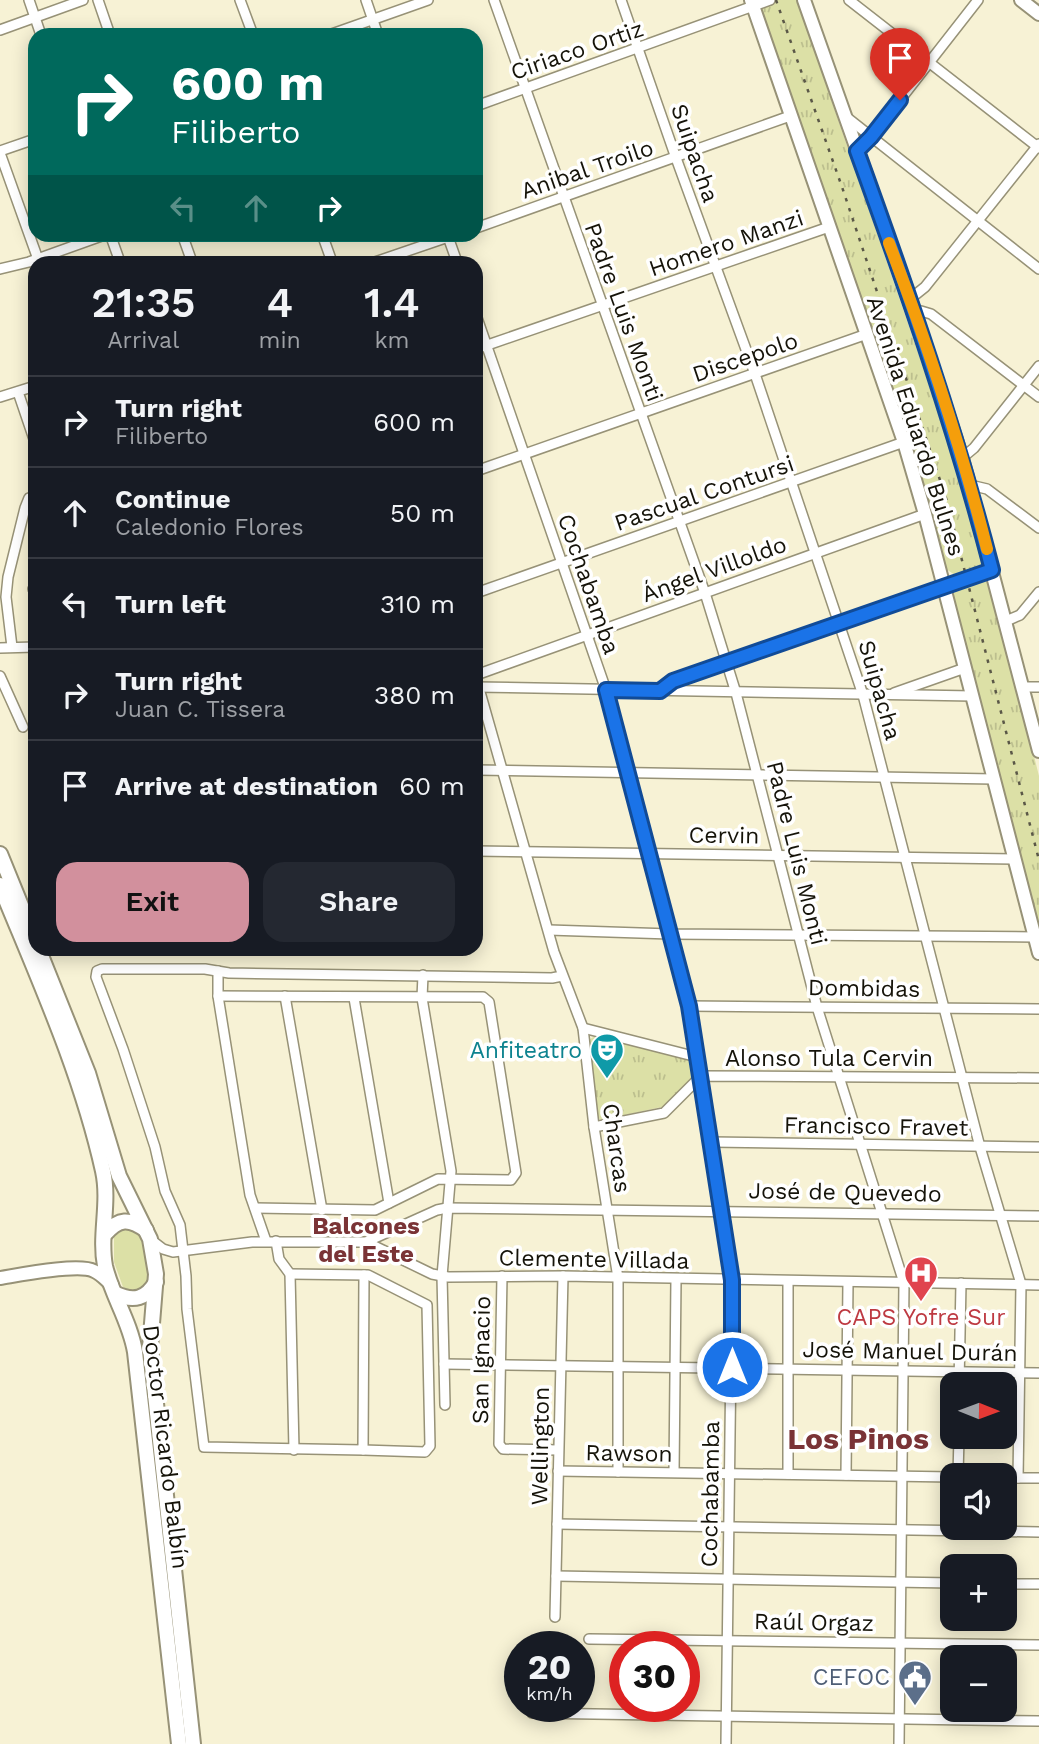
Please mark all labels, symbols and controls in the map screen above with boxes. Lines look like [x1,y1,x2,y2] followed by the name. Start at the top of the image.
[507,15,647,86] street label: Ciriaco Ortiz
[870,28,930,100] pin
[881,39,919,77] icon: arrive
[171,54,324,112] text: 600 m
[56,56,147,147] icon: right
[665,100,724,206] street label: Suipacha
[171,113,301,151] text: Filiberto
[517,134,657,205] street label: Anibal Troilo
[164,189,202,227] icon: left
[237,189,275,227] icon: ahead
[310,189,348,227] icon: right
[645,204,807,283] street label: Homero Manzi
[579,219,668,405] street label: Padre Luis Monti
[91,278,195,327] text: 21:35
[266,278,293,327] text: 4
[364,278,420,327] text: 1.4
[861,293,970,559] street label: Avenida Eduardo Bulnes
[107,327,179,354] text: Arrival
[259,327,301,354] text: min
[374,327,409,354] text: km
[689,327,802,388] street label: Discepolo
[115,393,242,423] text: Turn right
[56,403,94,441] icon: right
[373,407,455,437] text: 600 m
[115,423,208,450] text: Filiberto
[611,450,797,537] street label: Pascual Contursi
[115,484,231,514] text: Continue
[56,494,94,532] icon: ahead
[390,498,455,528] text: 50 m
[552,511,625,658] street label: Cochabamba
[115,514,304,541] text: Caledonio Flores
[638,531,790,608] street label: Ángel Villoldo
[56,585,94,623] icon: left
[115,589,226,619] text: Turn left
[380,589,455,619] text: 310 m
[852,637,907,743] street label: Suipacha
[115,666,242,696] text: Turn right
[56,676,94,714] icon: right
[374,680,455,710] text: 380 m
[115,696,285,723] text: Juan C. Tissera
[761,758,832,948] street label: Padre Luis Monti
[56,767,94,805] icon: arrive
[115,771,378,801] text: Arrive at destination
[399,771,465,801] text: 60 m
[688,821,760,850] street label: Cervin
[56,862,249,942] button: Exit
[263,862,455,942] button: Share
[808,974,920,1003] street label: Dombidas
[588,1031,626,1080] theatre icon: Anfiteatro
[470,1037,582,1064] place label: Anfiteatro
[725,1045,933,1072] street label: Alonso Tula Cervin
[597,1102,636,1195] street label: Charcas
[784,1111,969,1142] street label: Francisco Fravet
[748,1177,942,1208] street label: José de Quevedo
[312,1212,420,1268] district label: Balcones del Este
[498,1244,690,1275] street label: Clemente Villada
[902,1254,940,1303] hospital icon: CAPS Yofre Sur
[467,1296,496,1424] street label: San Ignacio
[836,1304,1006,1331] place label: CAPS Yofre Sur
[137,1324,194,1571] street label: Doctor Ricardo Balbín
[695,1330,769,1404] position arrow
[802,1336,1018,1367] street label: José Manuel Durán
[940,1372,1017,1449] north arrow
[940,1372,1017,1722] map controls
[526,1386,555,1506] street label: Wellington
[696,1421,725,1567] street label: Cochabamba
[787,1421,929,1456] district label: Los Pinos
[585,1439,673,1468] street label: Rawson
[940,1463,1017,1540] button: sound
[940,1554,1017,1631] button: +
[754,1608,874,1637] street label: Raúl Orgaz
[609,1631,700,1722] speed limit sign: 30
[940,1645,1017,1722] button: −
[528,1646,571,1688] text: 20
[896,1658,934,1707] public building icon: CEFOC
[813,1664,890,1691] place label: CEFOC
[526,1683,573,1704] text: km/h

